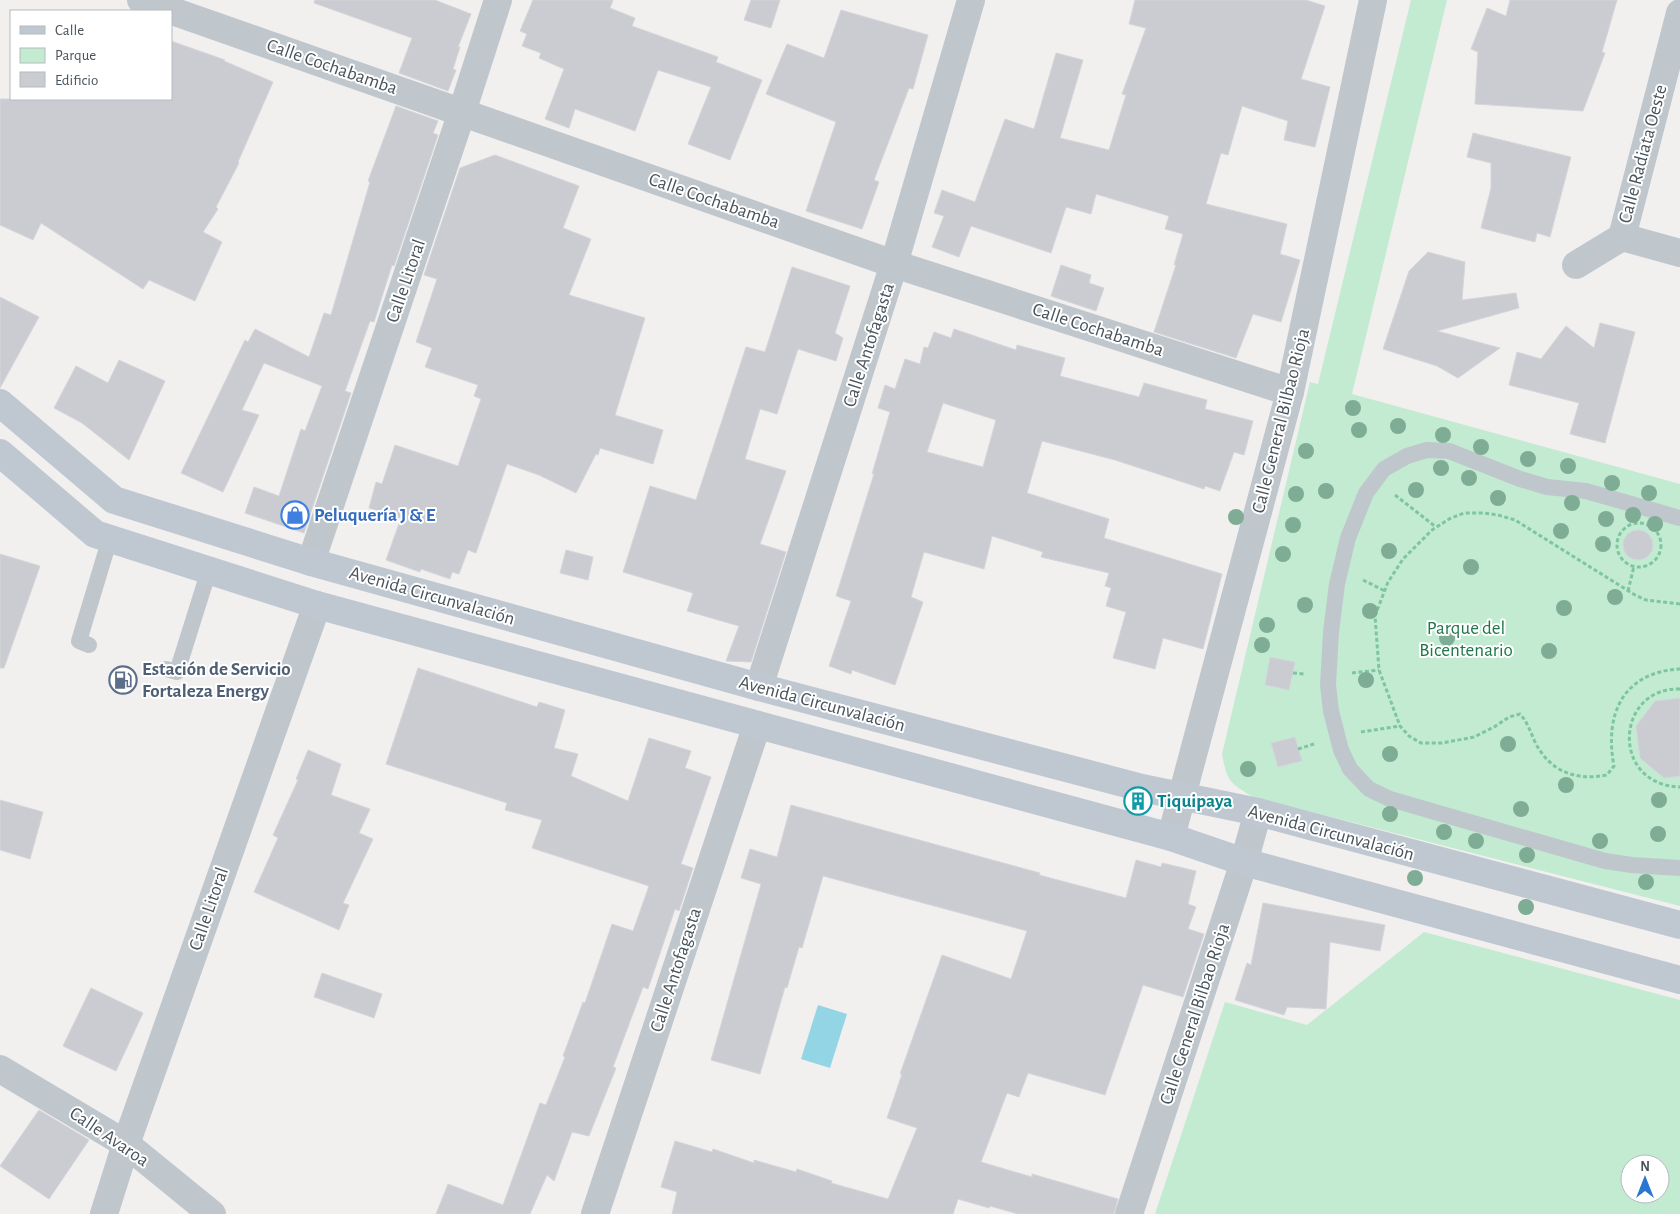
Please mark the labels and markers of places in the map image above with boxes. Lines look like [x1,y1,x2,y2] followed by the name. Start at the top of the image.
[280,500,310,530] shop icon: Peluquería J & E
[314,506,436,525] place label: Peluquería J & E
[142,660,291,701] place label: Estación de Servicio Fortaleza Energy
[108,665,138,695] fuel station icon: Estación de Servicio Fortaleza Energy
[1123,786,1153,816] building icon: Tiquipaya
[1157,792,1232,811] place label: Tiquipaya

